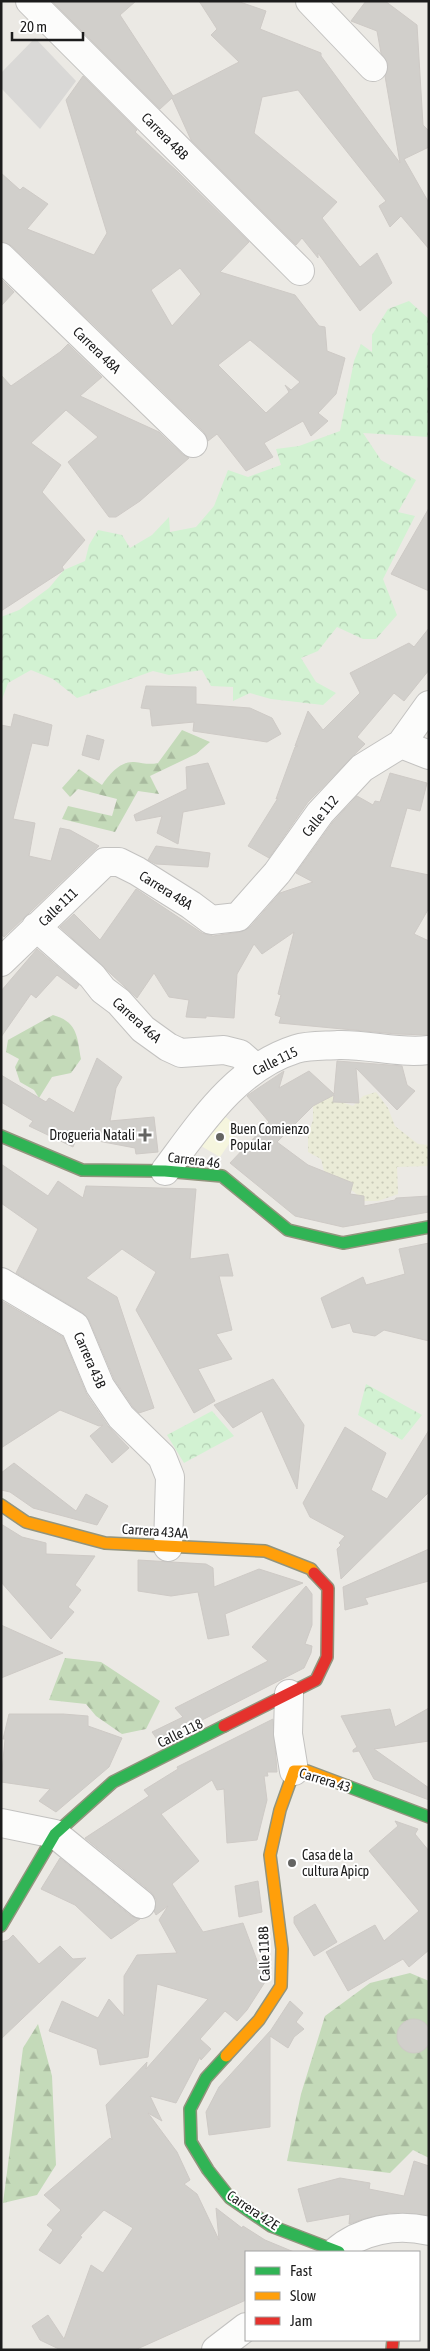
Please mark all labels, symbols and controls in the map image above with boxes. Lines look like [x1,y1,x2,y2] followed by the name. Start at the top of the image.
[12,10,84,42] scale bar
[20,18,47,35] text: 20 m
[138,109,192,163] street label: Carrera 48B
[70,323,124,377] street label: Carrera 48A
[299,792,341,840] street label: Calle 112
[136,867,196,913] street label: Carrera 48A
[35,885,81,929] street label: Calle 111
[109,994,165,1046] street label: Carrera 46A
[250,1043,300,1079] street label: Calle 115
[230,1121,309,1153] place label: Buen Comienzo Popular
[49,1127,135,1143] place label: Drogueria Natali
[139,1129,151,1141] marker: Drogueria Natali
[214,1131,226,1143] marker: Buen Comienzo Popular
[167,1149,222,1171] street label: Carrera 46
[71,1330,110,1391] street label: Carrera 43B
[121,1521,189,1541] street label: Carrera 43AA
[155,1715,205,1751] street label: Calle 118
[297,1765,353,1795] street label: Carrera 43
[302,1847,370,1879] place label: Casa de la cultura Apicp
[286,1857,298,1869] marker: Casa de la cultura Apicp
[255,1926,273,1982] street label: Calle 118B
[224,2187,282,2233] street label: Carrera 42E
[245,2251,420,2341] legend
[290,2262,312,2279] text: Fast
[290,2287,316,2304] text: Slow
[290,2312,313,2329] text: Jam

